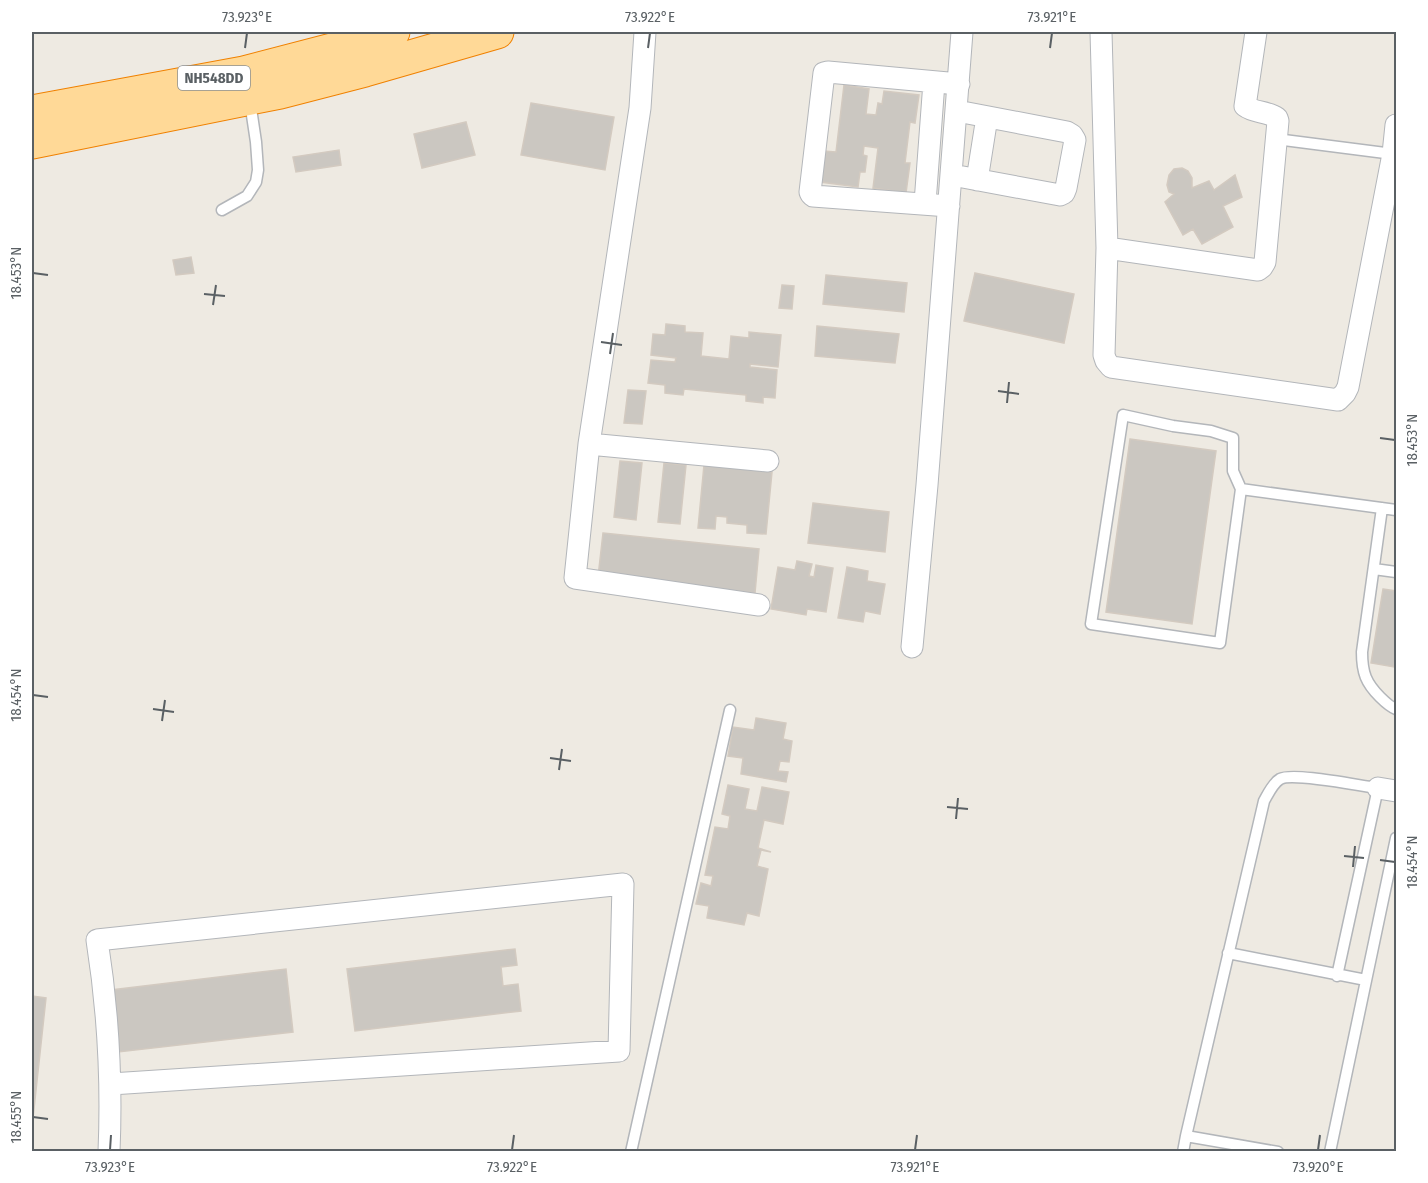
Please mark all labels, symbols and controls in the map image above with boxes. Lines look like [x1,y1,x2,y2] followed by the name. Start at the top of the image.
[222,8,272,26] text: 73.923°E
[625,8,675,26] text: 73.922°E
[1028,8,1076,26] text: 73.921°E
[178,66,250,90] road number: NH548DD
[7,247,25,299] text: 18.453°N
[1403,414,1421,466] text: 18.453°N
[7,668,25,722] text: 18.454°N
[1403,835,1421,889] text: 18.454°N
[7,1091,25,1143] text: 18.455°N
[85,1158,135,1176] text: 73.923°E
[487,1158,537,1176] text: 73.922°E
[891,1158,939,1176] text: 73.921°E
[1292,1158,1344,1176] text: 73.920°E

